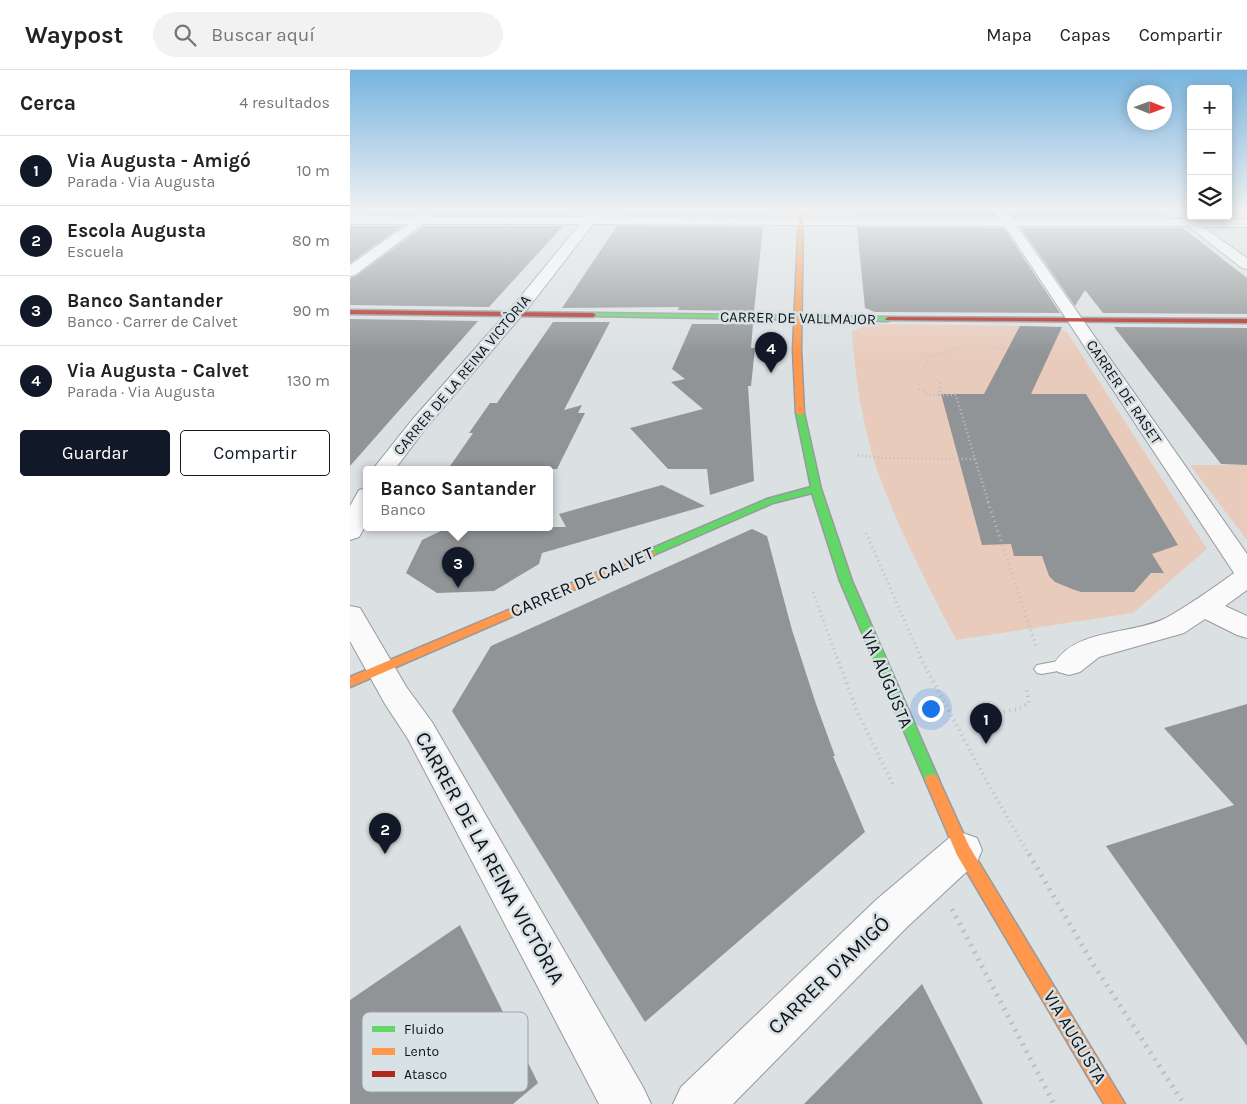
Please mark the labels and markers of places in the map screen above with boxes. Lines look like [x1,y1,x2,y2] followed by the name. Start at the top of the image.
[755,332,787,373] pin: 4
[442,547,474,588] pin: 3
[970,703,1002,744] pin: 1
[369,813,401,854] pin: 2

